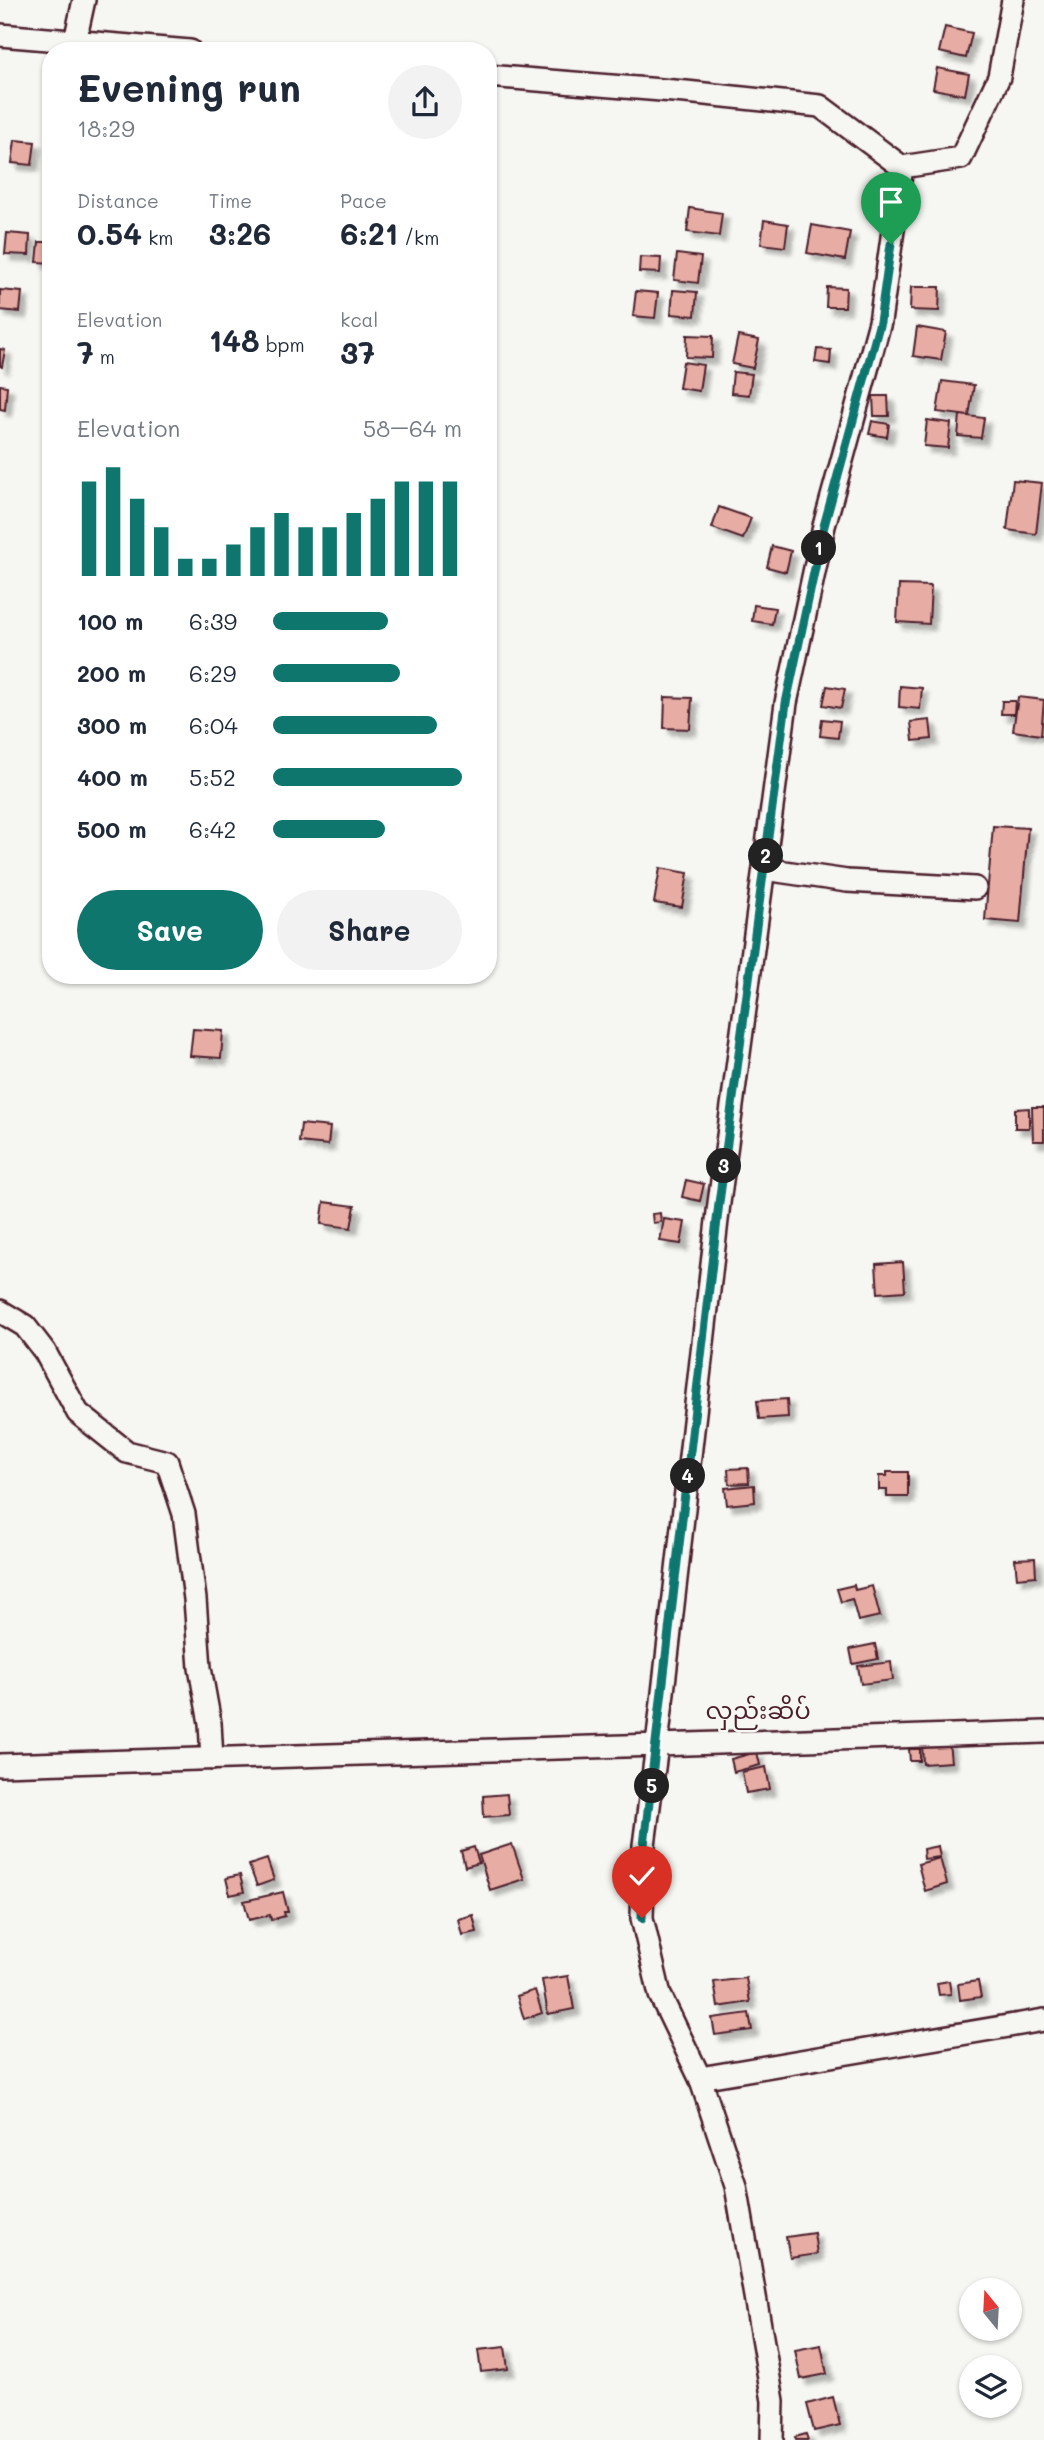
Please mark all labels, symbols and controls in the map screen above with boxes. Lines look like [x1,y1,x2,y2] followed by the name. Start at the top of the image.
[77,62,301,112] text: Evening run
[388,65,462,139] button: share
[77,113,135,143] text: 18:29
[861,172,921,244] pin
[872,183,910,221] icon: arrive
[77,188,159,213] text: Distance
[209,188,252,213] text: Time
[340,188,387,213] text: Pace
[77,213,142,253] text: 0.54
[209,213,271,253] text: 3:26
[340,213,398,253] text: 6:21
[142,225,173,250] text: km
[398,225,439,250] text: /km
[77,307,162,332] text: Elevation
[340,307,378,332] text: kcal
[209,320,260,360] text: 148
[77,332,94,372] text: 7
[260,332,305,357] text: bpm
[340,332,375,372] text: 37
[94,344,115,369] text: m
[77,413,180,443] text: Elevation
[363,413,462,443] text: 58–64 m
[802,530,836,566] pin: 1
[814,535,823,560] text: 1
[77,606,143,636] text: 100 m
[189,606,237,636] text: 6:39
[77,658,146,688] text: 200 m
[189,658,236,688] text: 6:29
[77,710,147,740] text: 300 m
[189,710,238,740] text: 6:04
[77,762,148,792] text: 400 m
[189,762,236,792] text: 5:52
[77,814,147,844] text: 500 m
[189,814,236,844] text: 6:42
[748,838,784,874] pin: 2
[760,843,771,868] text: 2
[77,890,263,970] button: Save
[277,890,462,970] button: Share
[706,1148,742,1184] pin: 3
[718,1153,729,1178] text: 3
[670,1458,706,1494] pin: 4
[681,1463,694,1488] text: 4
[705,1694,811,1730] district label: လှည်းဆိပ်
[634,1768,670,1803] pin: 5
[646,1773,657,1798] text: 5
[612,1846,672,1918] pin
[623,1857,661,1895] icon: check
[959,2278,1022,2342] north arrow
[959,2278,1022,2418] map controls
[959,2355,1022,2418] button: layers

